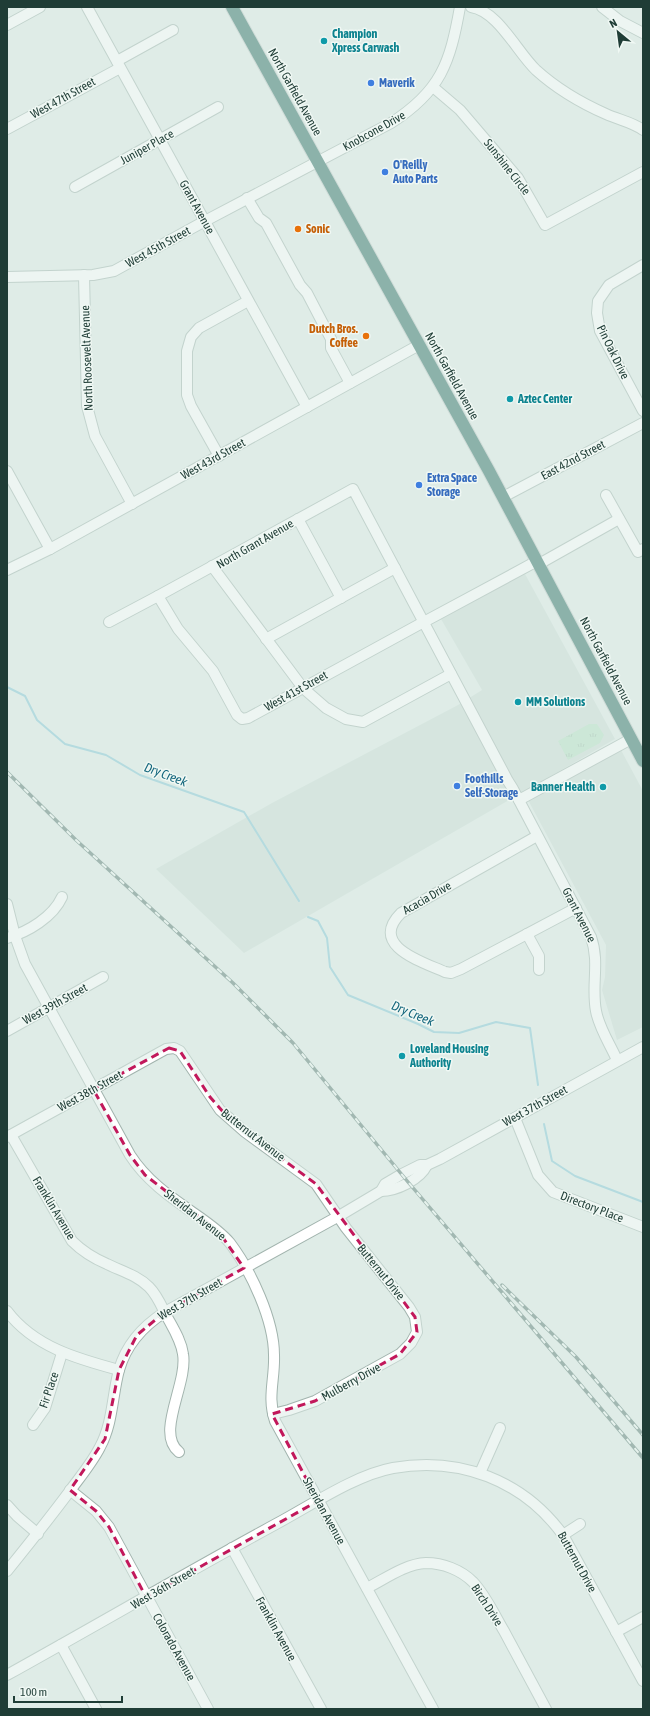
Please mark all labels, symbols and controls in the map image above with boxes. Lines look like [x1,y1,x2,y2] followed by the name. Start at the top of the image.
[598,12,638,52] north arrow
[607,16,619,30] text: N
[331,27,400,55] place label: Champion Xpress Carwash
[319,36,329,46] marker: Champion Xpress Carwash
[265,46,325,138] street label: North Garfield Avenue
[28,74,98,121] street label: West 47th Street
[379,76,415,90] place label: Maverik
[366,78,376,88] marker: Maverik
[340,108,408,154] street label: Knobcone Drive
[118,127,176,167] street label: Juniper Place
[481,136,533,198] street label: Sunshine Circle
[392,158,438,186] place label: O'Reilly Auto Parts
[380,167,390,177] marker: O'Reilly Auto Parts
[176,178,218,236] street label: Grant Avenue
[306,222,330,236] place label: Sonic
[123,223,193,270] street label: West 45th Street
[293,224,303,234] marker: Sonic
[78,305,96,411] street label: North Roosevelt Avenue
[309,322,359,350] place label: Dutch Bros. Coffee
[594,323,632,381] street label: Pin Oak Drive
[422,330,482,422] street label: North Garfield Avenue
[361,331,371,341] marker: Dutch Bros. Coffee
[517,392,572,406] place label: Aztec Center
[505,394,515,404] marker: Aztec Center
[178,435,248,482] street label: West 43rd Street
[538,437,608,483] street label: East 42nd Street
[427,471,478,499] place label: Extra Space Storage
[414,480,424,490] marker: Extra Space Storage
[214,516,296,572] street label: North Grant Avenue
[577,615,635,707] street label: North Garfield Avenue
[262,668,331,714] street label: West 41st Street
[526,695,586,709] place label: MM Solutions
[513,697,523,707] marker: MM Solutions
[142,759,190,790] water label: Dry Creek
[465,772,519,800] place label: Foothills Self-Storage
[531,780,595,794] place label: Banner Health
[452,781,462,791] marker: Foothills Self-Storage
[598,782,608,792] marker: Banner Health
[400,879,454,917] street label: Acacia Drive
[559,885,599,945] street label: Grant Avenue
[20,980,90,1027] street label: West 39th Street
[389,998,437,1029] water label: Dry Creek
[409,1042,490,1070] place label: Loveland Housing Authority
[397,1051,407,1061] marker: Loveland Housing Authority
[55,1067,125,1114] street label: West 38th Street
[500,1082,570,1129] street label: West 37th Street
[218,1106,288,1164] street label: Butternut Avenue
[30,1174,78,1242] street label: Franklin Avenue
[161,1187,229,1243] street label: Sheridan Avenue
[558,1189,626,1225] street label: Directory Place
[354,1241,408,1303] street label: Butternut Drive
[155,1275,225,1323] street label: West 37th Street
[319,1360,383,1404] street label: Mulberry Drive
[36,1370,62,1410] street label: Fir Place
[300,1475,348,1547] street label: Sheridan Avenue
[555,1529,599,1595] street label: Butternut Drive
[128,1564,198,1612] street label: West 36th Street
[468,1581,506,1629] street label: Birch Drive
[253,1594,299,1664] street label: Franklin Avenue
[150,1611,198,1683] street label: Colorado Avenue
[14,1678,122,1704] scale bar
[20,1685,47,1699] text: 100 m

